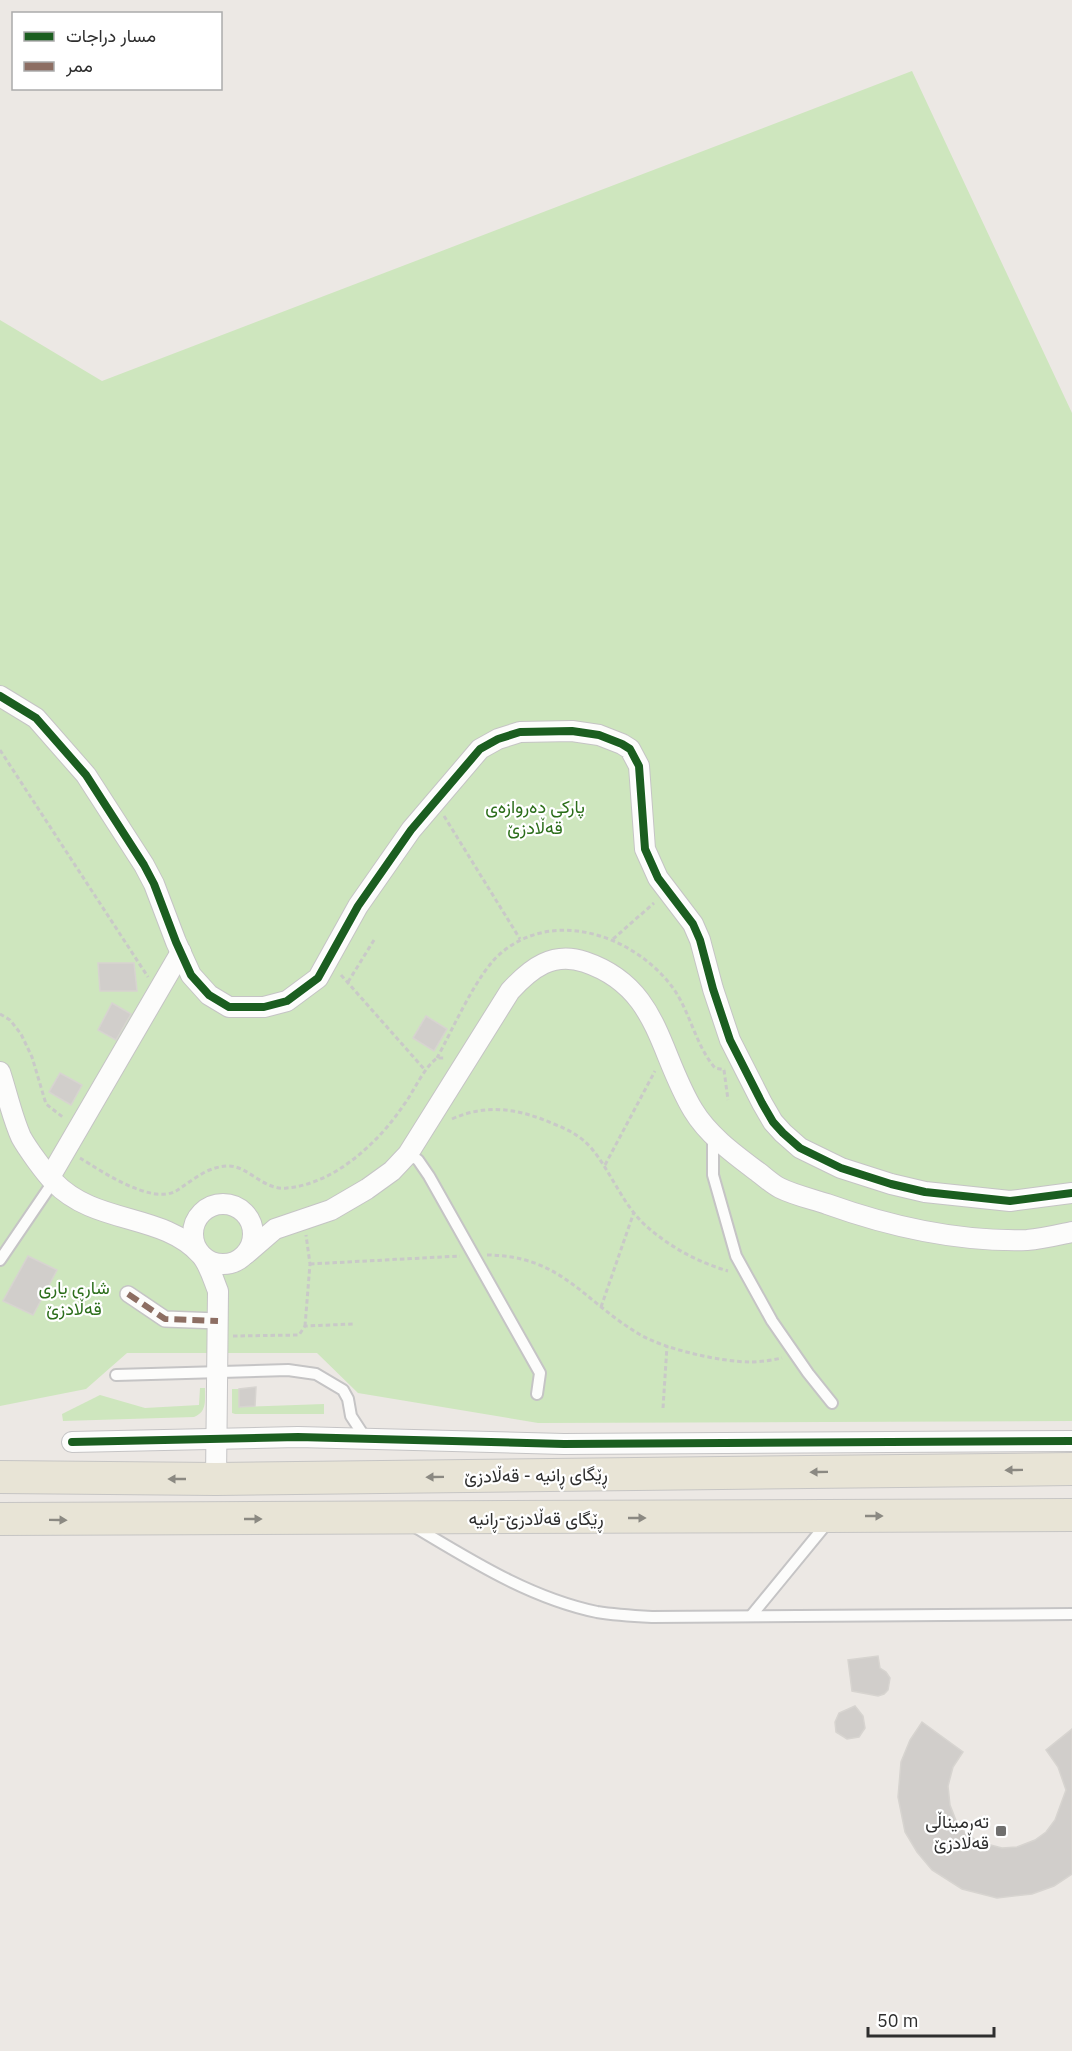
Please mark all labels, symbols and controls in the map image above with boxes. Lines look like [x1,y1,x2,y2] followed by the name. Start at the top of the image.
[12,12,222,90] legend
[66,24,156,47] text: مسار دراجات
[65,54,93,77] text: ممر
[485,795,585,839] park label: پارکی دەروازەی قەڵادزێ
[38,1276,110,1320] park label: شاری یاری قەڵادزێ
[464,1462,608,1491] street label: ڕێگای ڕانیە - قەڵادزێ
[1004,1465,1023,1475] one-way arrow
[809,1467,828,1477] one-way arrow
[425,1472,444,1481] one-way arrow
[167,1474,186,1484] one-way arrow
[468,1507,604,1533] street label: ڕێگای قەڵادزێ-ڕانیە
[865,1512,884,1521] one-way arrow
[628,1513,647,1523] one-way arrow
[244,1514,263,1524] one-way arrow
[49,1515,68,1525] one-way arrow
[925,1810,989,1854] place label: تەرمیناڵی قەڵادزێ
[994,1824,1008,1838] marker: تەرمیناڵی قەڵادزێ
[868,2000,994,2038] scale bar
[877,2009,919,2032] text: 50 m

